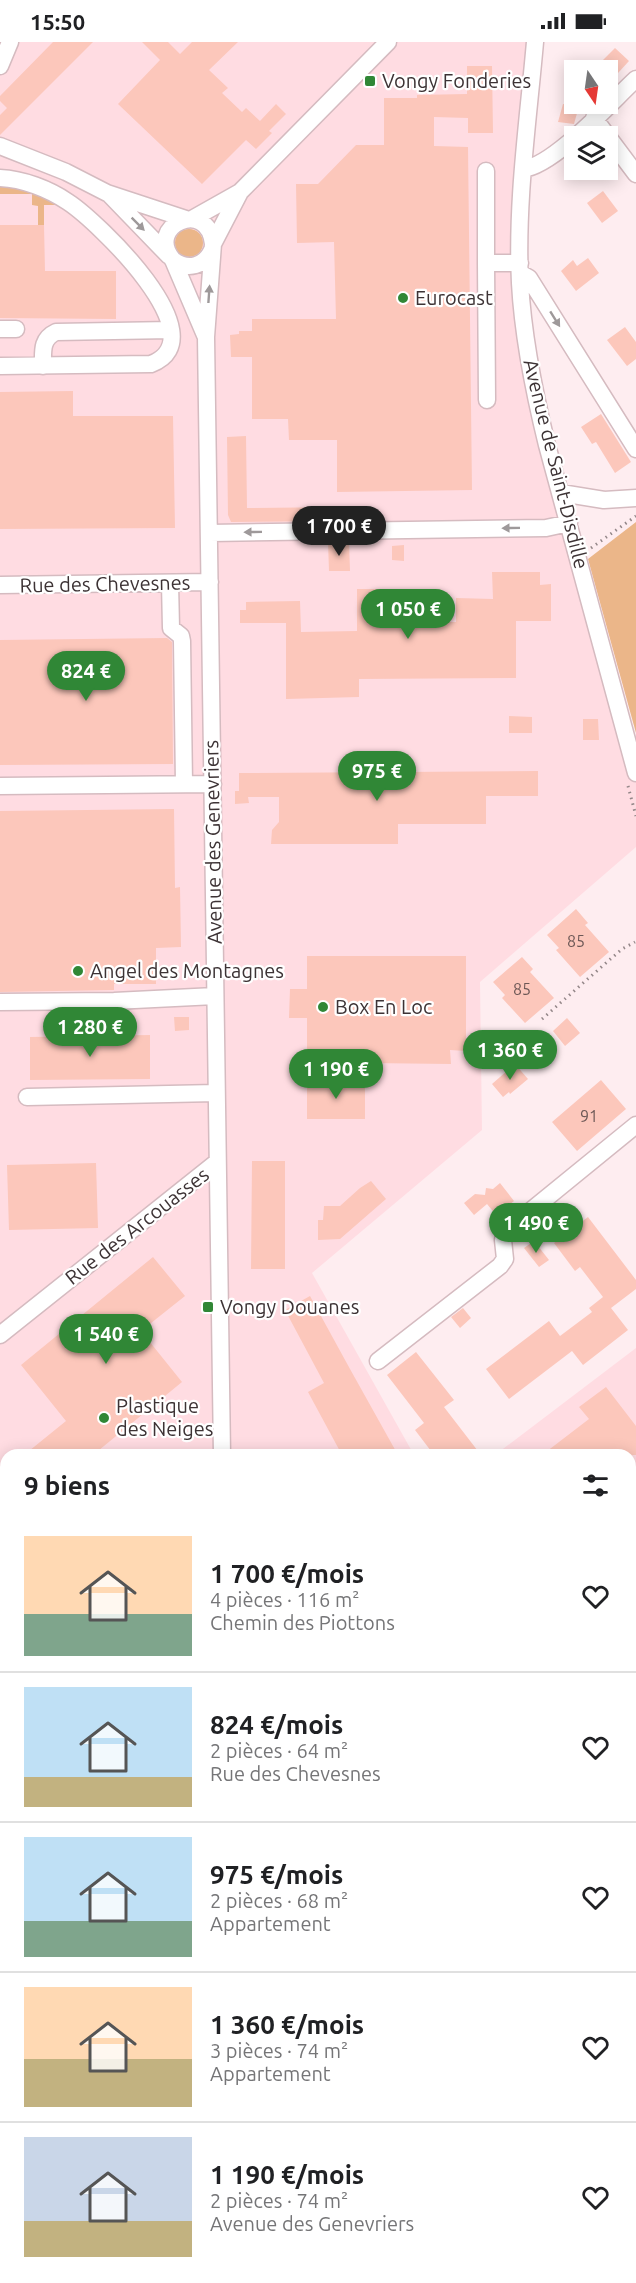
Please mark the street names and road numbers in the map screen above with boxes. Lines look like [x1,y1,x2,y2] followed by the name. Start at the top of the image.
[519,357,594,571] street label: Avenue de Saint-Disdille
[19,571,191,596] street label: Rue des Chevesnes
[199,740,226,944] street label: Avenue des Genevriers
[60,1162,213,1289] street label: Rue des Arcouasses

